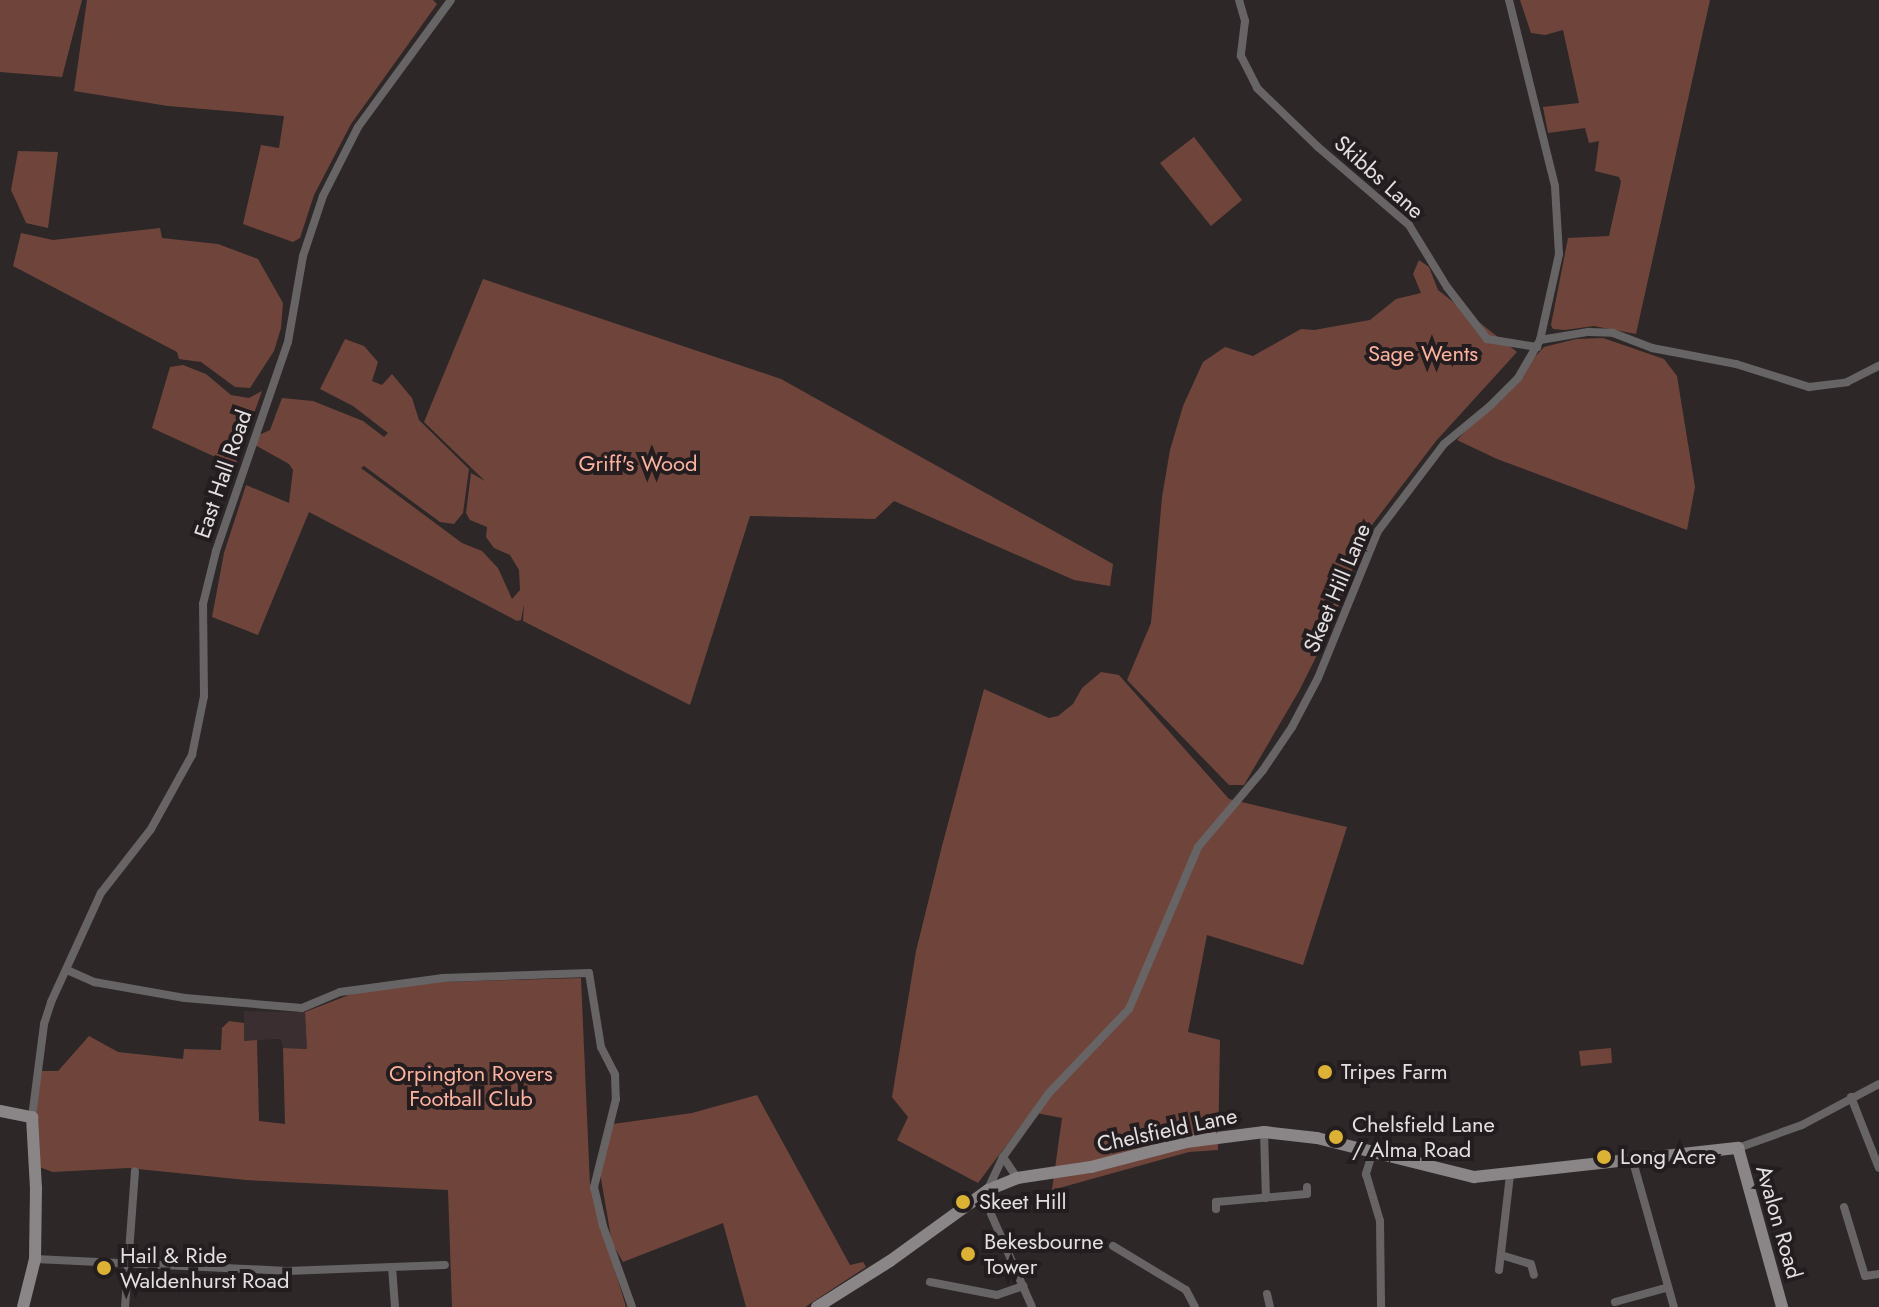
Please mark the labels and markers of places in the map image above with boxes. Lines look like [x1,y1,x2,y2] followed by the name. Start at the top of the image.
[1341,1059,1448,1085] place label: Tripes Farm
[1316,1063,1334,1081] marker: Tripes Farm
[1352,1111,1495,1162] place label: Chelsfield Lane / Alma Road
[1327,1128,1345,1146] marker: Chelsfield Lane / Alma Road
[1620,1144,1716,1170] place label: Long Acre
[1595,1148,1613,1166] marker: Long Acre
[979,1189,1067,1215] place label: Skeet Hill
[954,1193,972,1211] marker: Skeet Hill
[984,1228,1104,1280] place label: Bekesbourne Tower
[120,1242,289,1294] place label: Hail & Ride Waldenhurst Road
[959,1245,977,1263] marker: Bekesbourne Tower
[95,1259,113,1277] marker: Hail & Ride Waldenhurst Road

